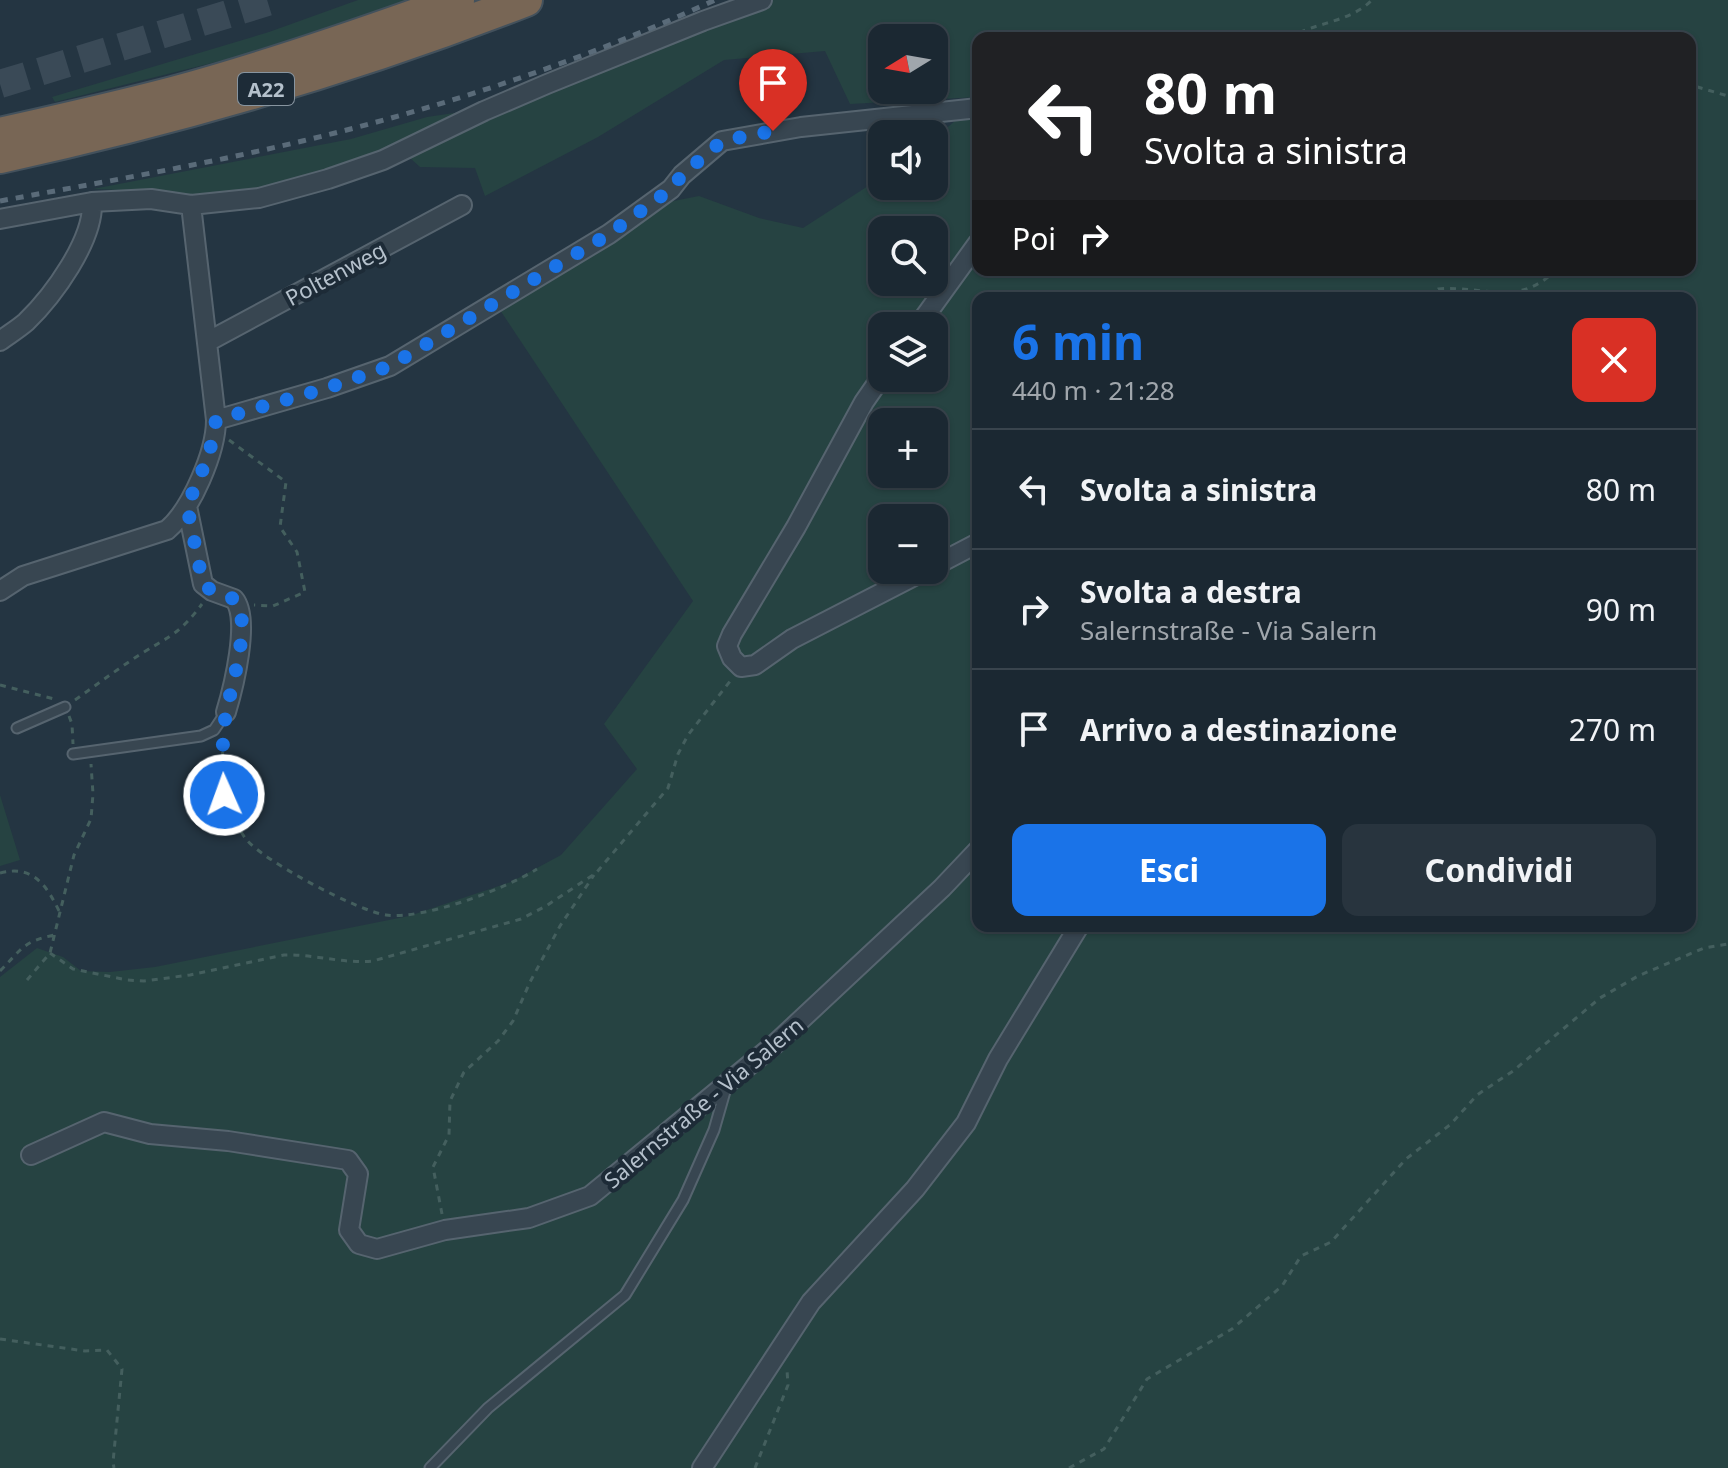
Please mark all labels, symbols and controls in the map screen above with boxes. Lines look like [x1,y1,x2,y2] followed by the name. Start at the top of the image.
[868,24,948,104] north arrow
[868,24,948,584] map controls
[739,49,807,131] pin
[1144,54,1277,130] text: 80 m
[751,61,795,105] icon: arrive
[1012,64,1116,168] icon: left
[238,73,294,105] road number: A22
[868,120,948,200] button: sound
[1144,126,1408,175] text: Svolta a sinistra
[868,216,948,296] button: search
[1072,216,1116,260] icon: right
[1012,218,1056,259] text: Poi
[280,234,390,312] street label: Poltenweg
[1012,309,1144,374] text: 6 min
[868,312,948,392] button: layers
[1572,318,1656,402] button: close
[1012,372,1175,408] text: 440 m · 21:28
[868,408,948,488] button: +
[1012,467,1056,511] icon: left
[1080,469,1317,510] text: Svolta a sinistra
[1586,469,1656,510] text: 80 m
[868,504,948,584] button: −
[1080,571,1302,612] text: Svolta a destra
[1012,587,1056,631] icon: right
[1586,589,1656,630] text: 90 m
[1080,612,1377,648] text: Salernstraße - Via Salern
[1012,707,1056,751] icon: arrive
[1080,709,1397,750] text: Arrivo a destinazione
[1569,709,1656,750] text: 270 m
[182,753,266,837] position arrow
[1012,824,1326,916] button: Esci
[1342,824,1656,916] button: Condividi
[597,1010,809,1194] street label: Salernstraße - Via Salern

